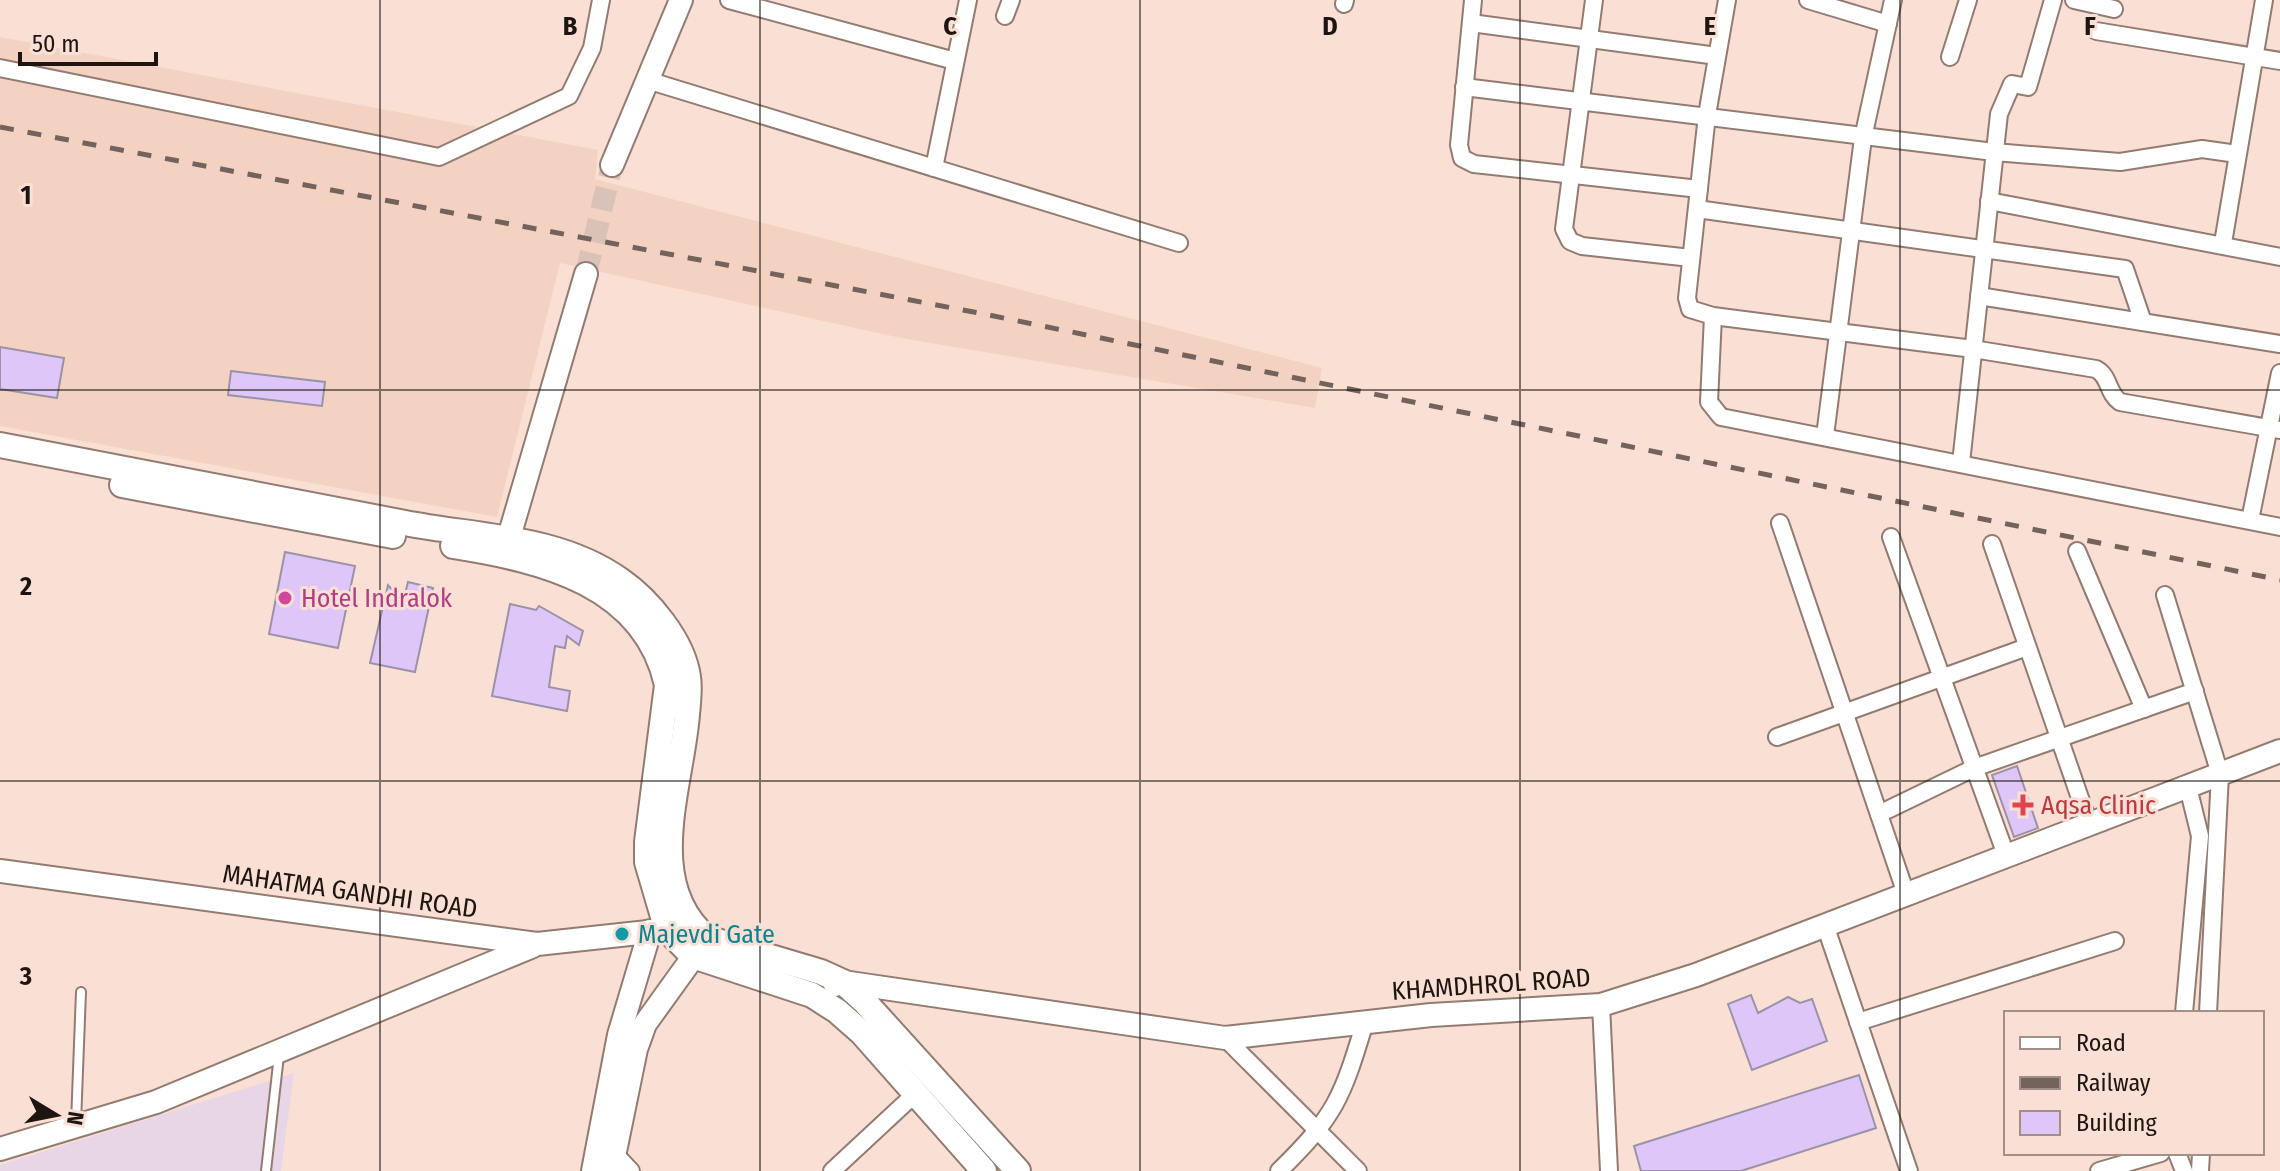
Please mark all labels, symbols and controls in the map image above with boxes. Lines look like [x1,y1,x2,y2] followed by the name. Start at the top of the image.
[563,11,578,42] text: B
[943,11,957,42] text: C
[1322,11,1338,42] text: D
[1704,11,1716,42] text: E
[2084,11,2096,42] text: F
[20,16,156,66] scale bar
[32,30,80,58] text: 50 m
[21,180,32,211] text: 1
[19,571,32,602] text: 2
[301,583,453,614] place label: Hotel Indralok
[276,589,294,607] marker: Hotel Indralok
[2041,790,2156,821] place label: Aqsa Clinic
[2012,794,2034,816] marker: Aqsa Clinic
[221,858,479,925] street label: MAHATMA GANDHI ROAD
[638,919,775,950] place label: Majevdi Gate
[613,925,631,943] marker: Majevdi Gate
[19,961,32,992] text: 3
[1391,962,1591,1007] street label: KHAMDHROL ROAD
[2004,1011,2264,1155] legend
[2076,1029,2126,1057] text: Road
[2076,1069,2151,1097] text: Railway
[16,1075,96,1155] north arrow
[2076,1109,2158,1137] text: Building
[61,1110,90,1127] text: N

